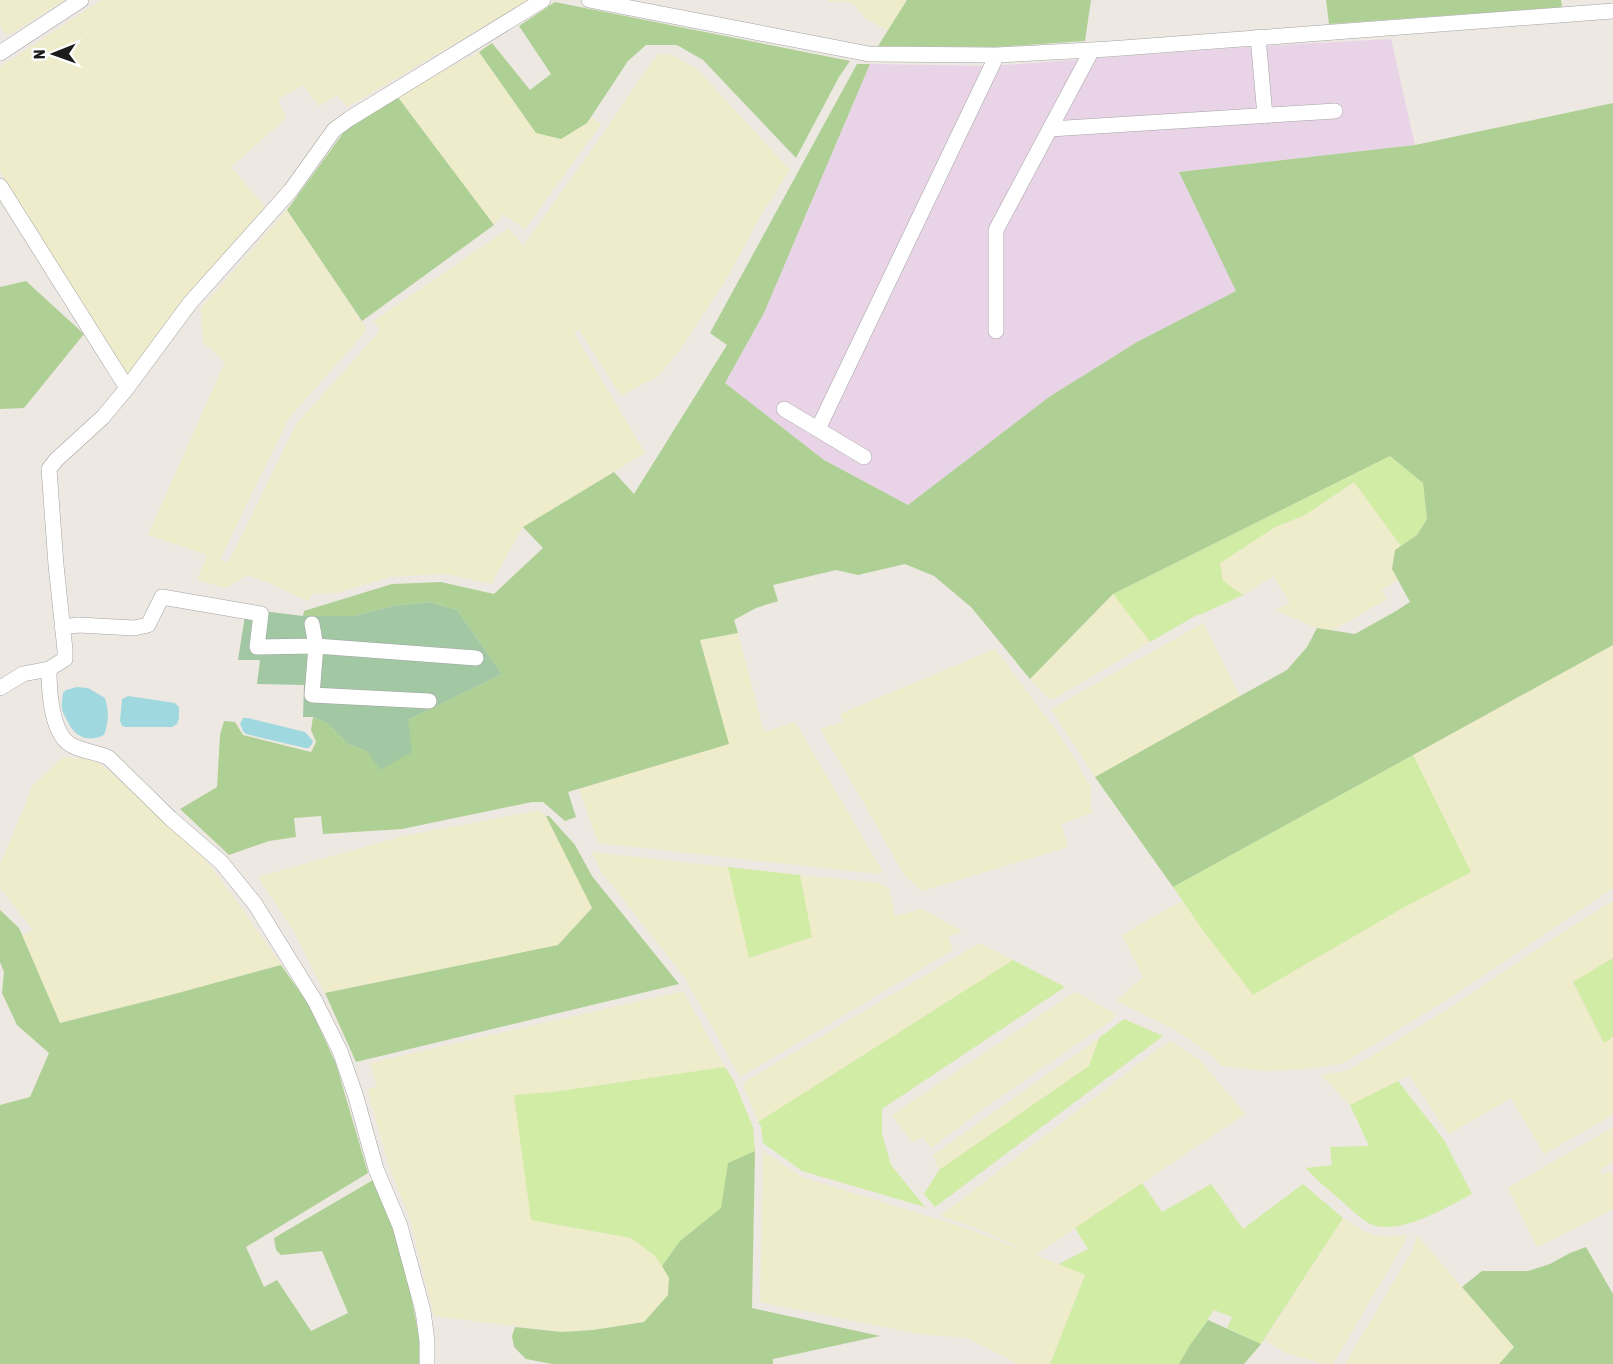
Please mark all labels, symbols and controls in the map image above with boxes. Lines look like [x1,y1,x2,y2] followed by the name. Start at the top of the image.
[24,24,84,84] north arrow
[30,49,48,59] text: N

